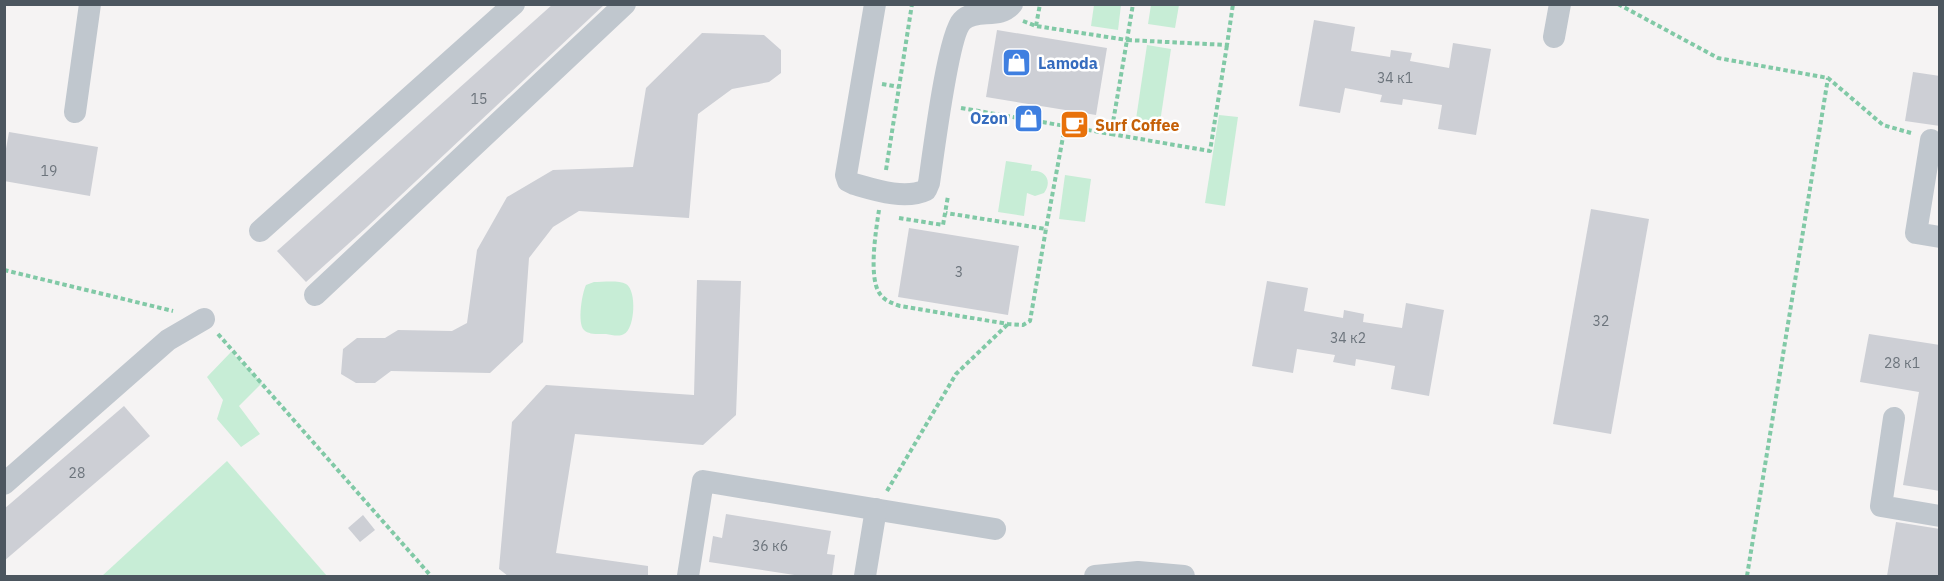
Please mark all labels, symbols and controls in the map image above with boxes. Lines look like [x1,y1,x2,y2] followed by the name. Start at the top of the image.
[1001,47,1033,79] shop icon: Lamoda
[1038,53,1098,73] place label: Lamoda
[1377,69,1413,87] house number: 34 к1
[471,90,487,108] house number: 15
[1013,102,1045,134] shop icon: Ozon
[970,108,1008,128] place label: Ozon
[1058,109,1090,141] cafe icon: Surf Coffee
[1095,115,1180,135] place label: Surf Coffee
[41,162,57,180] house number: 19
[955,263,963,281] house number: 3
[1593,312,1609,330] house number: 32
[1330,329,1366,347] house number: 34 к2
[1884,354,1920,372] house number: 28 к1
[69,464,85,482] house number: 28
[752,537,788,555] house number: 36 к6

